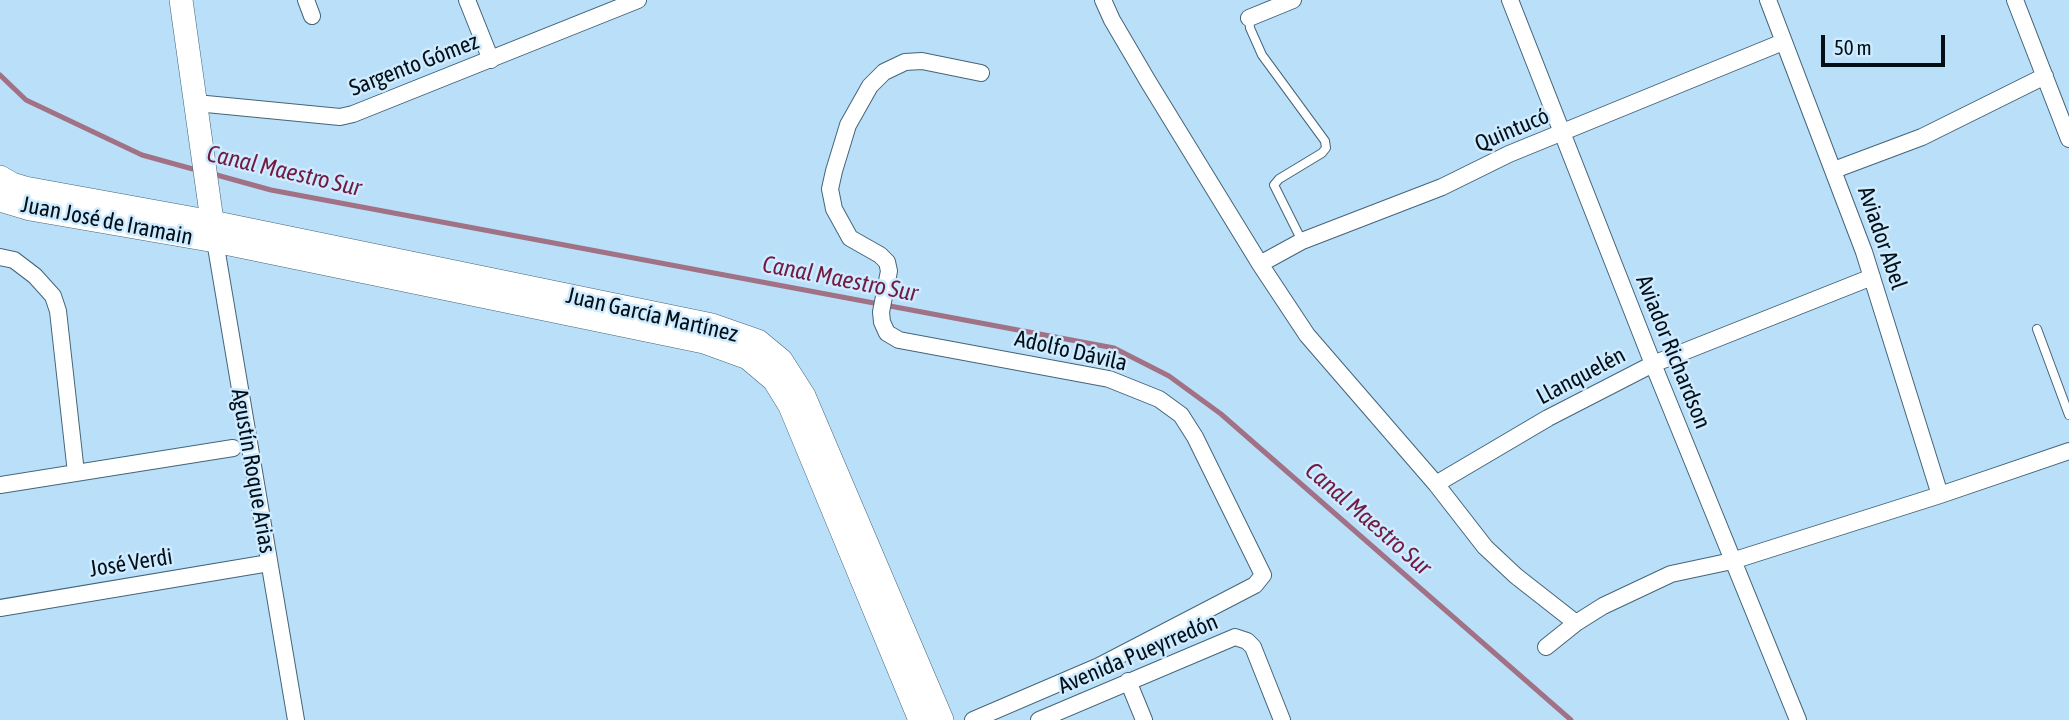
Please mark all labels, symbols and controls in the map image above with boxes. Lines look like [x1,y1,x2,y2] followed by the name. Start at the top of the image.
[1824,21,1948,65] scale bar
[346,28,482,102] street label: Sargento Gómez
[1834,35,1872,59] text: 50 m
[1471,102,1553,158] street label: Quintucó
[204,139,364,203] water label: Canal Maestro Sur
[1852,183,1912,293] street label: Aviador Abel
[19,191,195,251] street label: Juan José de Iramain
[760,250,920,308] water label: Canal Maestro Sur
[1630,271,1716,433] street label: Aviador Richardson
[564,282,740,348] street label: Juan García Martínez
[1012,325,1130,377] street label: Adolfo Dávila
[1532,341,1630,411] street label: Llanquelén
[225,387,281,555] street label: Agustín Roque Arias
[1299,456,1437,582] water label: Canal Maestro Sur
[87,543,175,583] street label: José Verdi
[1054,608,1222,700] street label: Avenida Pueyrredón

